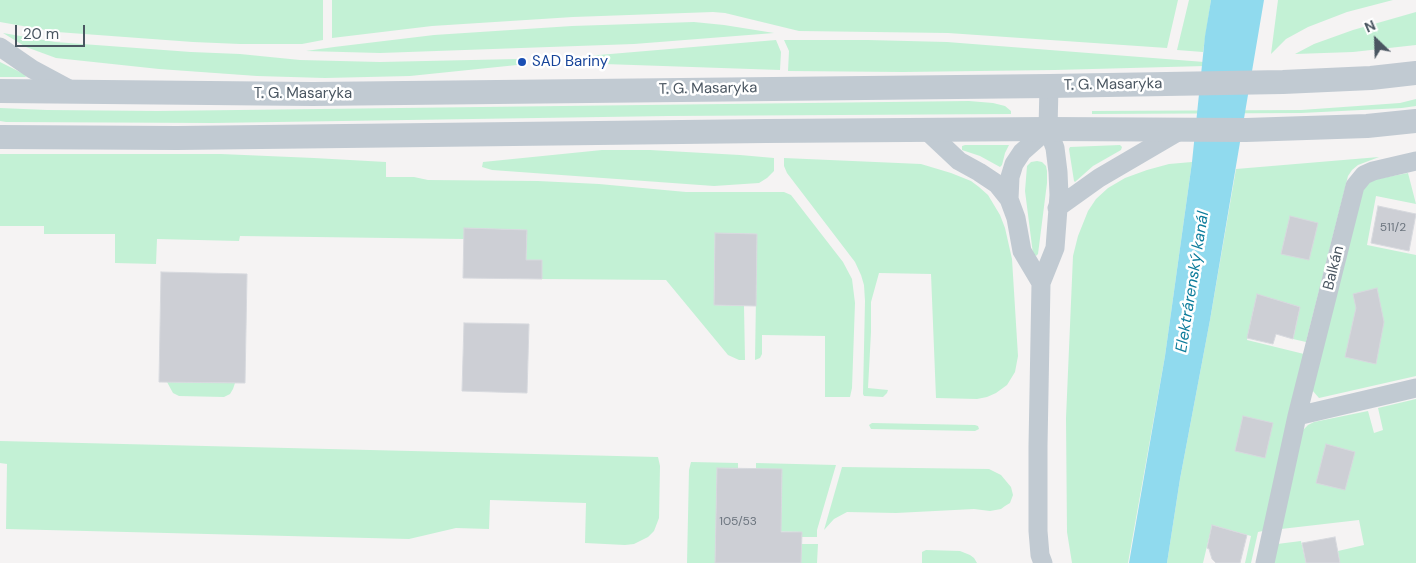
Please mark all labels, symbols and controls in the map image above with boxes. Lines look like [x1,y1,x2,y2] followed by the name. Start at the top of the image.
[18,15,88,47] scale bar
[1351,15,1401,65] north arrow
[1362,16,1378,37] text: N
[23,24,59,44] text: 20 m
[532,53,608,71] place label: SAD Bariny
[516,56,528,68] marker: SAD Bariny
[1064,75,1162,95] street label: T. G. Masaryka
[659,79,757,99] street label: T. G. Masaryka
[254,85,352,103] street label: T. G. Masaryka
[1172,210,1214,354] water label: Elektrárenský kanál
[1380,221,1406,235] house number: 511/2
[1320,244,1348,292] street label: Balkán
[719,515,757,529] house number: 105/53

